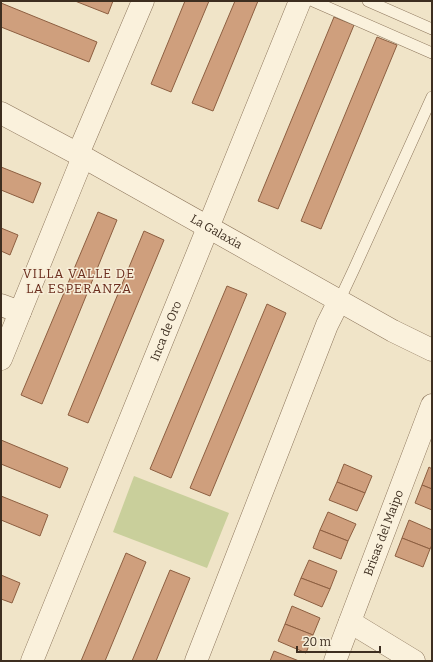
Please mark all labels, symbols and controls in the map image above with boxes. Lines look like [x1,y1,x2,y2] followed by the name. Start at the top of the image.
[188,212,245,252] street label: La Galaxia
[23,266,135,296] district label: VILLA VALLE DE LA ESPERANZA
[147,299,184,363] street label: Inca de Oro
[361,488,406,578] street label: Brisas del Maipo
[297,628,380,654] scale bar
[303,635,332,649] text: 20 m

